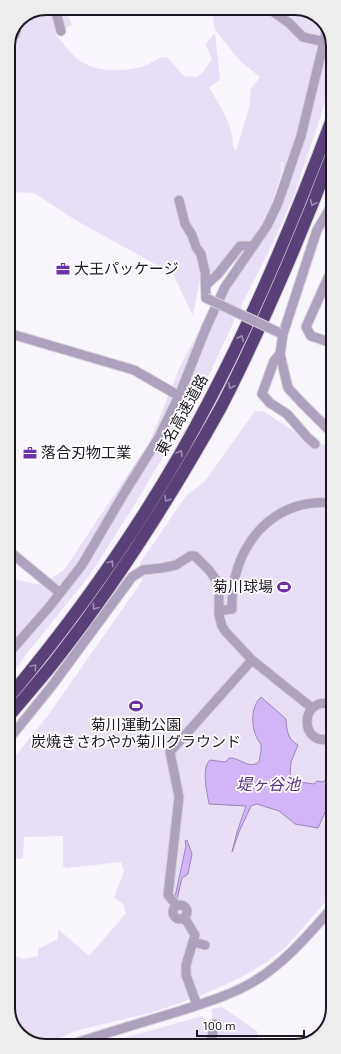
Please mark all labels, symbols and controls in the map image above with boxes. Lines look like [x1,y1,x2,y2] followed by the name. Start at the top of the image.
[310,199,318,207] one-way arrow
[74,259,179,277] place label: 大王パッケージ
[55,261,71,277] office icon: 大王パッケージ
[236,334,244,342] one-way arrow
[151,371,211,458] street label: 東名高速道路
[228,382,236,389] one-way arrow
[41,443,131,461] place label: 落合刃物工業
[22,445,38,461] office icon: 落合刃物工業
[176,450,183,457] one-way arrow
[164,495,172,502] one-way arrow
[106,560,113,567] one-way arrow
[213,577,273,595] place label: 菊川球場
[276,579,292,595] sports icon: 菊川球場
[92,603,100,610] one-way arrow
[29,665,36,672] one-way arrow
[128,698,144,714] sports icon: 菊川運動公園 炭焼きさわやか菊川グラウンド
[31,715,241,750] place label: 菊川運動公園 炭焼きさわやか菊川グラウンド
[236,774,302,793] water label: 堤ヶ谷池
[197,1012,304,1038] scale bar
[203,1018,235,1032] text: 100 m

